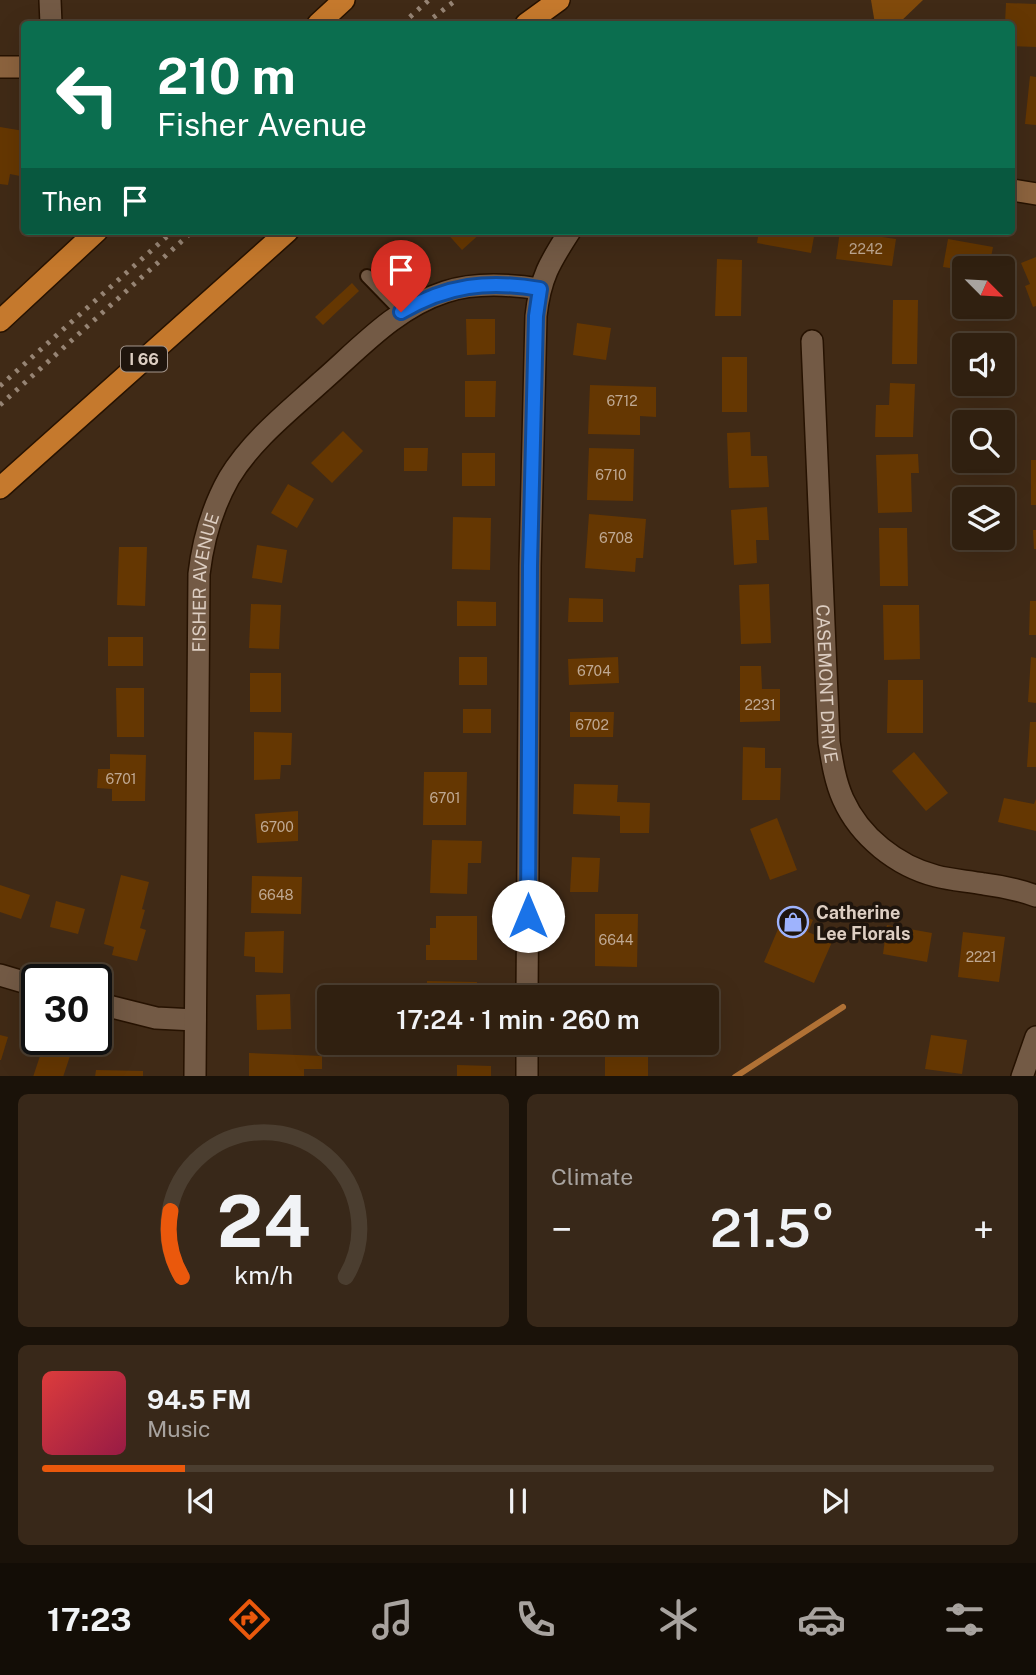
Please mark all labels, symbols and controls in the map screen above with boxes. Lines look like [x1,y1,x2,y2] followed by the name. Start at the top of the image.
[157,47,296,105] text: 210 m
[42,49,133,140] icon: left
[157,106,367,143] text: Fisher Avenue
[116,182,154,220] icon: arrive
[42,186,102,217] text: Then
[371,240,431,312] pin
[849,241,883,257] house number: 2242
[382,251,420,289] icon: arrive
[952,256,1015,318] north arrow
[952,256,1015,550] map controls
[952,333,1015,396] button: sound
[121,346,167,372] road number: I 66
[606,393,638,409] house number: 6712
[952,410,1015,473] button: search
[595,467,627,483] house number: 6710
[952,487,1015,550] button: layers
[188,510,223,653] street label: FISHER AVENUE
[599,530,633,546] house number: 6708
[813,604,843,764] street label: CASEMONT DRIVE
[577,663,611,679] house number: 6704
[744,697,776,713] house number: 2231
[575,717,609,733] house number: 6702
[106,771,136,787] house number: 6701
[430,790,460,806] house number: 6701
[260,819,294,835] house number: 6700
[491,879,565,953] position arrow
[258,887,294,903] house number: 6648
[816,902,910,944] place label: Catherine Lee Florals
[776,905,810,939] shop icon: Catherine Lee Florals
[599,932,634,948] house number: 6644
[966,949,996,965] house number: 2221
[21,964,112,1055] speed limit sign: 30
[396,1004,640,1035] text: 17:24 · 1 min · 260 m
[551,1163,633,1190] text: Climate
[217,1178,310,1263] text: 24
[710,1198,835,1259] text: 21.5°
[551,1207,572,1252] text: −
[973,1207,994,1252] text: +
[234,1259,293,1289] text: km/h
[147,1384,251,1415] text: 94.5 FM
[147,1415,211,1442] text: Music
[182,1482,220,1520] icon: previous
[499,1482,537,1520] icon: pause
[816,1482,854,1520] icon: next
[225,1595,274,1644] icon: directions
[368,1595,417,1644] icon: music
[511,1595,560,1644] icon: phone
[654,1595,703,1644] icon: climate
[797,1595,846,1644] icon: car
[940,1595,989,1644] icon: filters
[47,1601,132,1638] text: 17:23

